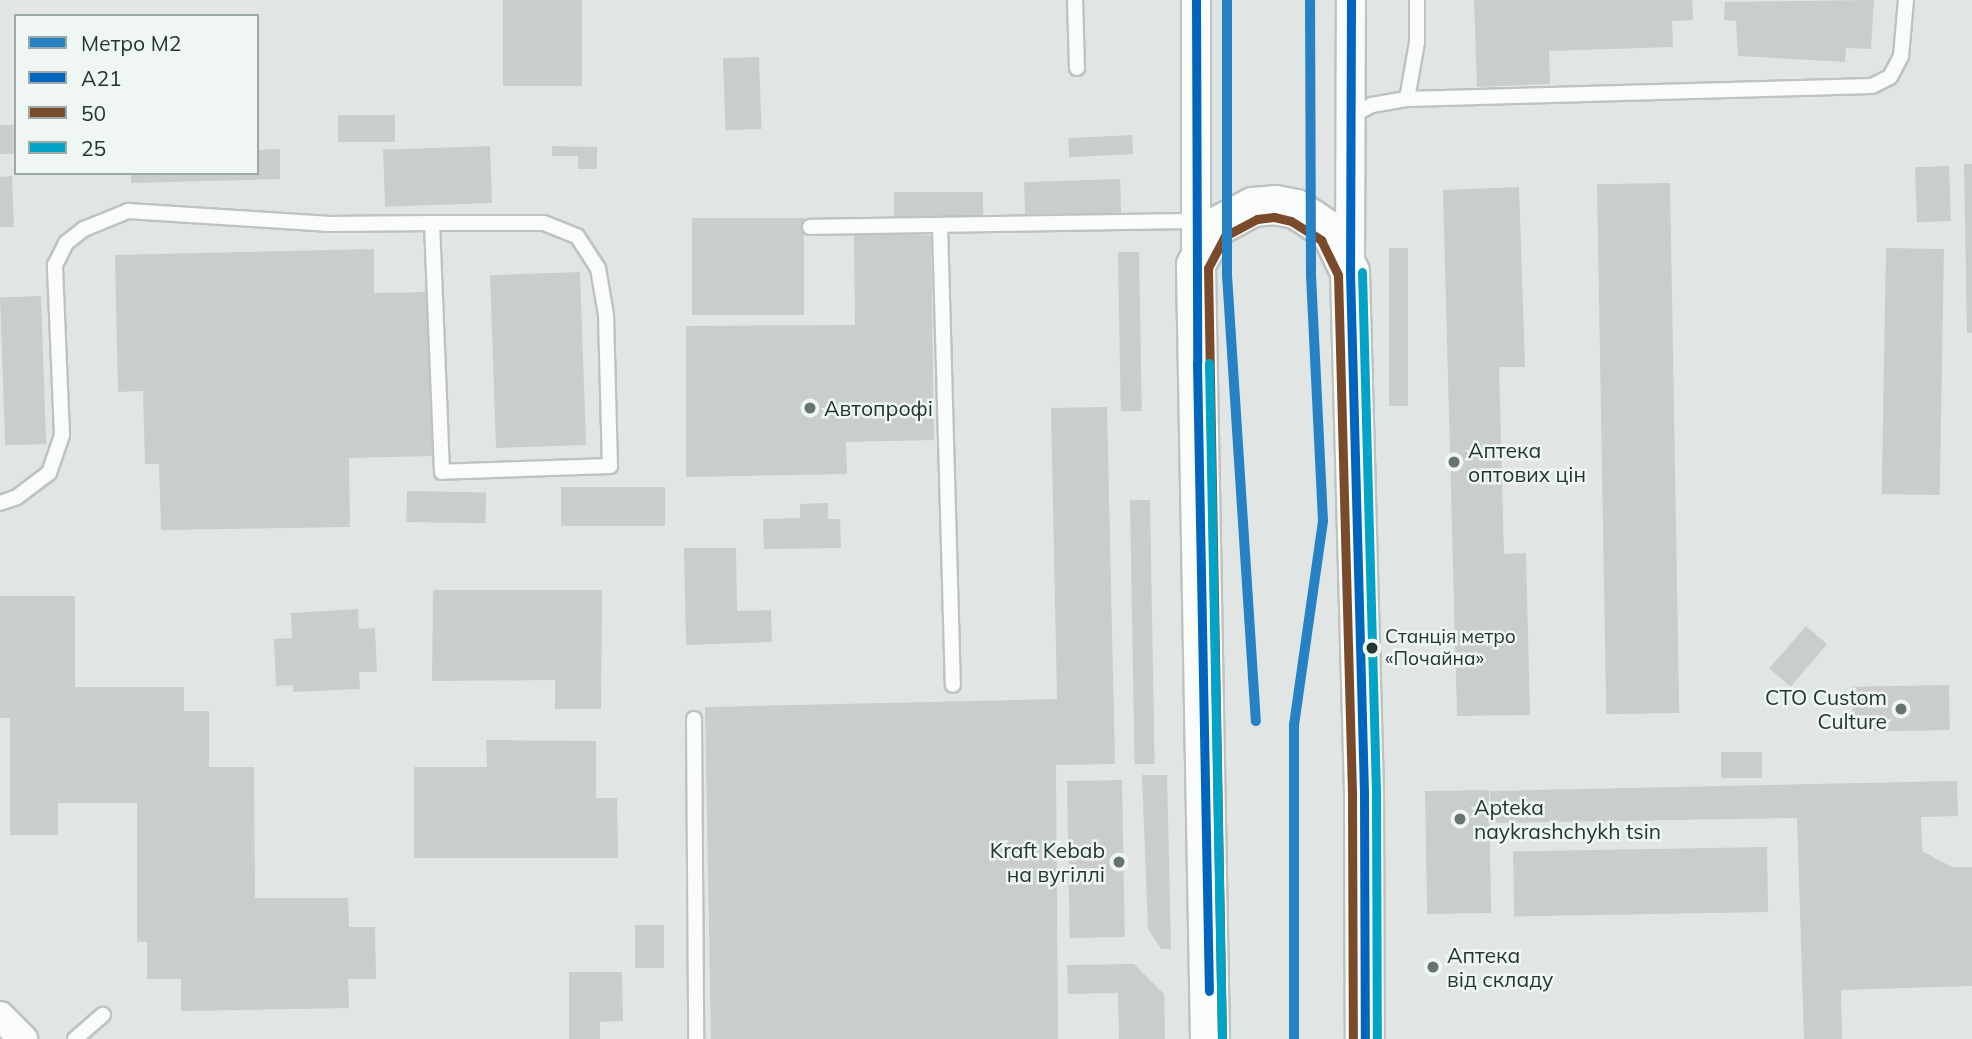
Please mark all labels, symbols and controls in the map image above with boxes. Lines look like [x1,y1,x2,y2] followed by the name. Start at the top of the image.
[14,14,259,175] legend
[81,30,181,56] text: Метро M2
[81,65,122,91] text: А21
[81,100,106,126] text: 50
[81,135,106,161] text: 25
[824,395,933,421] place label: Автопрофі
[802,400,818,416] marker: Автопрофі
[1468,437,1586,487] place label: Аптека оптових цін
[1446,454,1462,470] marker: Аптека оптових цін
[1385,626,1516,670] place label: Станція метро «Почайна»
[1365,641,1379,655] marker: Станція метро «Почайна»
[1765,684,1887,734] place label: СТО Custom Culture
[1893,701,1909,717] marker: СТО Custom Culture
[1474,794,1661,844] place label: Apteka naykrashchykh tsin
[1452,811,1468,827] marker: Apteka naykrashchykh tsin
[990,837,1105,887] place label: Kraft Kebab на вугіллі
[1111,854,1127,870] marker: Kraft Kebab на вугіллі
[1447,942,1553,992] place label: Аптека від складу
[1425,959,1441,975] marker: Аптека від складу

